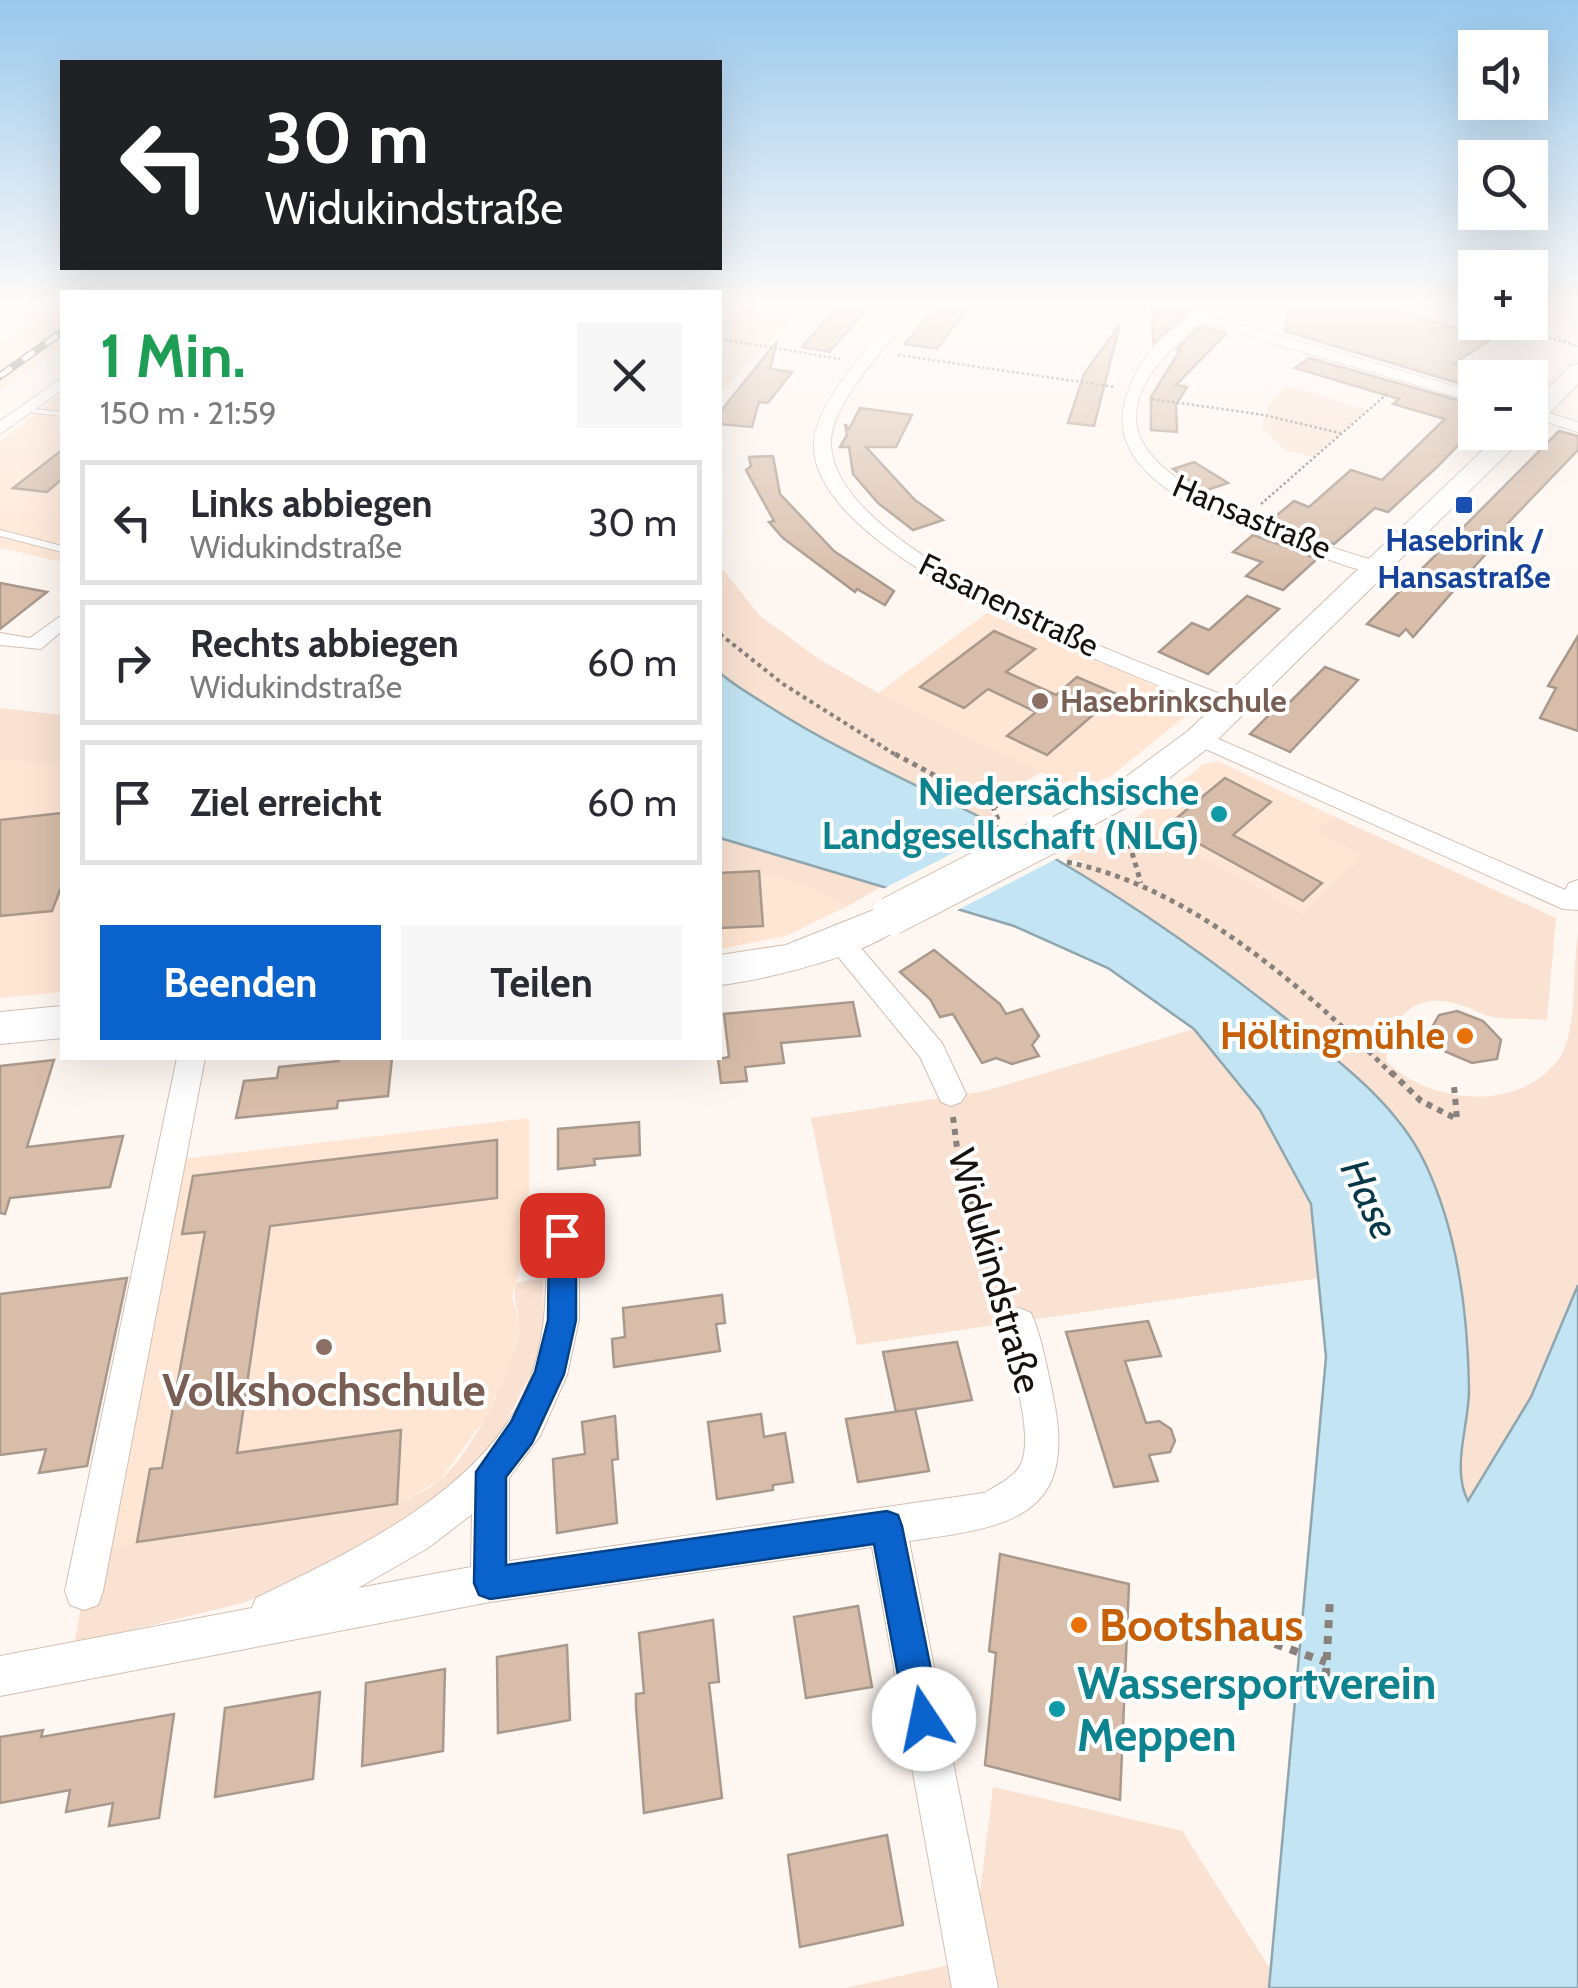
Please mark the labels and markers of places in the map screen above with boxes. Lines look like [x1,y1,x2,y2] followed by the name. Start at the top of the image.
[1453,494,1475,516] marker: Hasebrink / Hansastraße
[1377,520,1551,596] place label: Hasebrink / Hansastraße
[1060,681,1287,720] place label: Hasebrinkschule
[1029,690,1051,712] marker: Hasebrinkschule
[822,768,1199,859] place label: Niedersächsische Landgesellschaft (NLG)
[1208,803,1230,825] marker: Niedersächsische Landgesellschaft (NLG)
[1220,1012,1445,1059] place label: Höltingmühle
[1454,1025,1476,1047] marker: Höltingmühle
[520,1193,605,1278] pin
[313,1336,335,1358] marker: Volkshochschule
[162,1363,486,1417] place label: Volkshochschule
[1099,1598,1304,1652] place label: Bootshaus
[1068,1614,1090,1636] marker: Bootshaus
[1077,1656,1436,1762] place label: Wassersportverein Meppen
[1046,1698,1068,1720] marker: Wassersportverein Meppen

